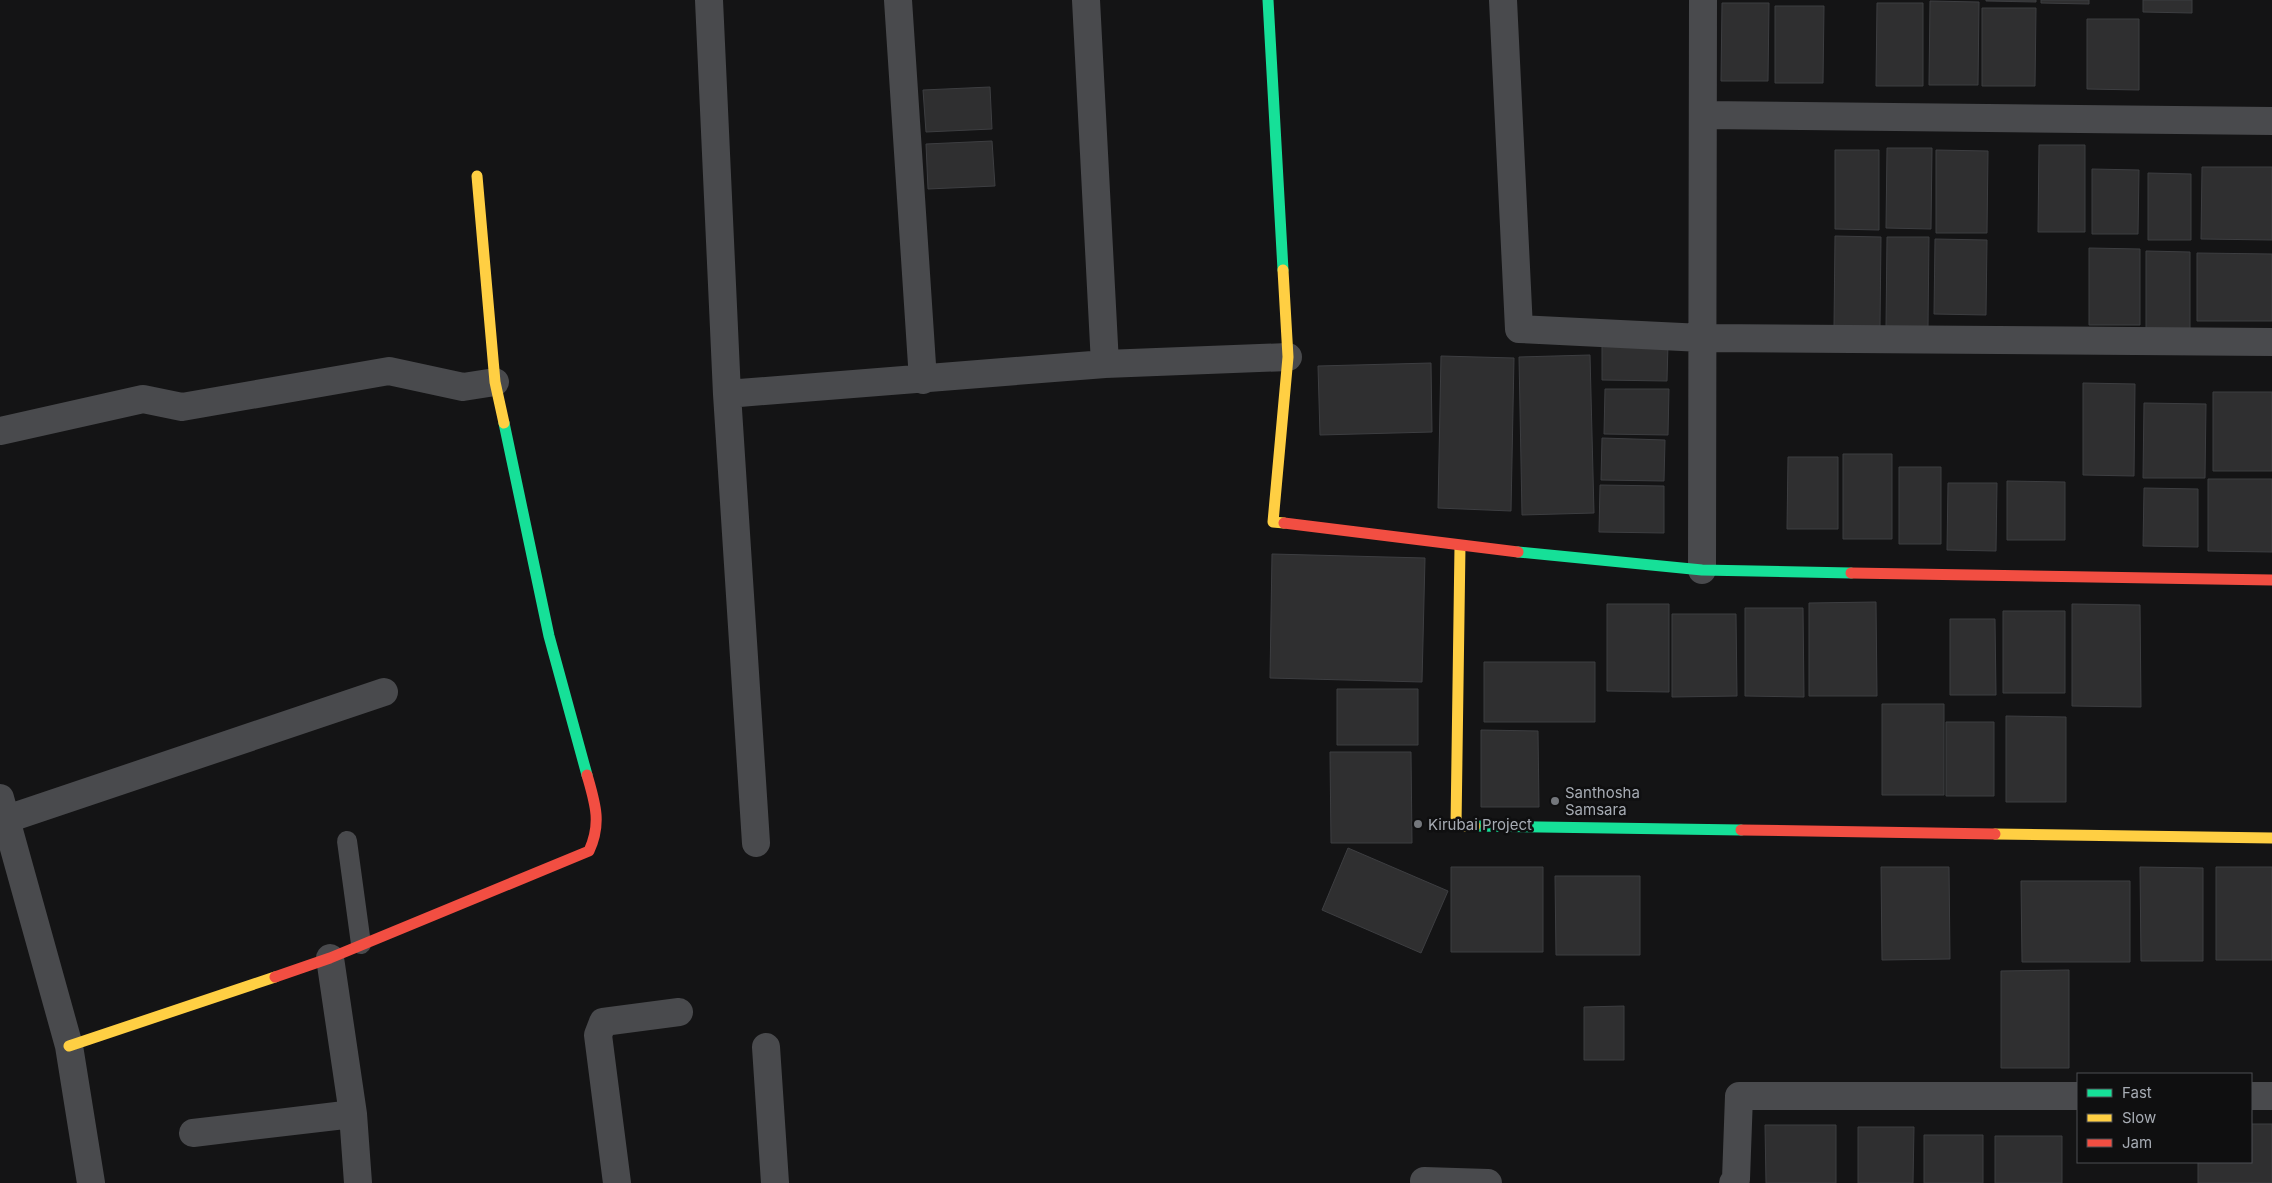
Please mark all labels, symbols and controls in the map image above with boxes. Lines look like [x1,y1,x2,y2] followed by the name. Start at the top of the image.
[1565,783,1640,819] place label: Santhosha Samsara
[1549,795,1561,807] marker: Santhosha Samsara
[1428,815,1532,834] place label: Kirubai Project
[1412,818,1424,830] marker: Kirubai Project
[2077,1073,2252,1163] legend
[2122,1083,2152,1102] text: Fast
[2122,1108,2156,1127] text: Slow
[2122,1133,2152,1152] text: Jam

